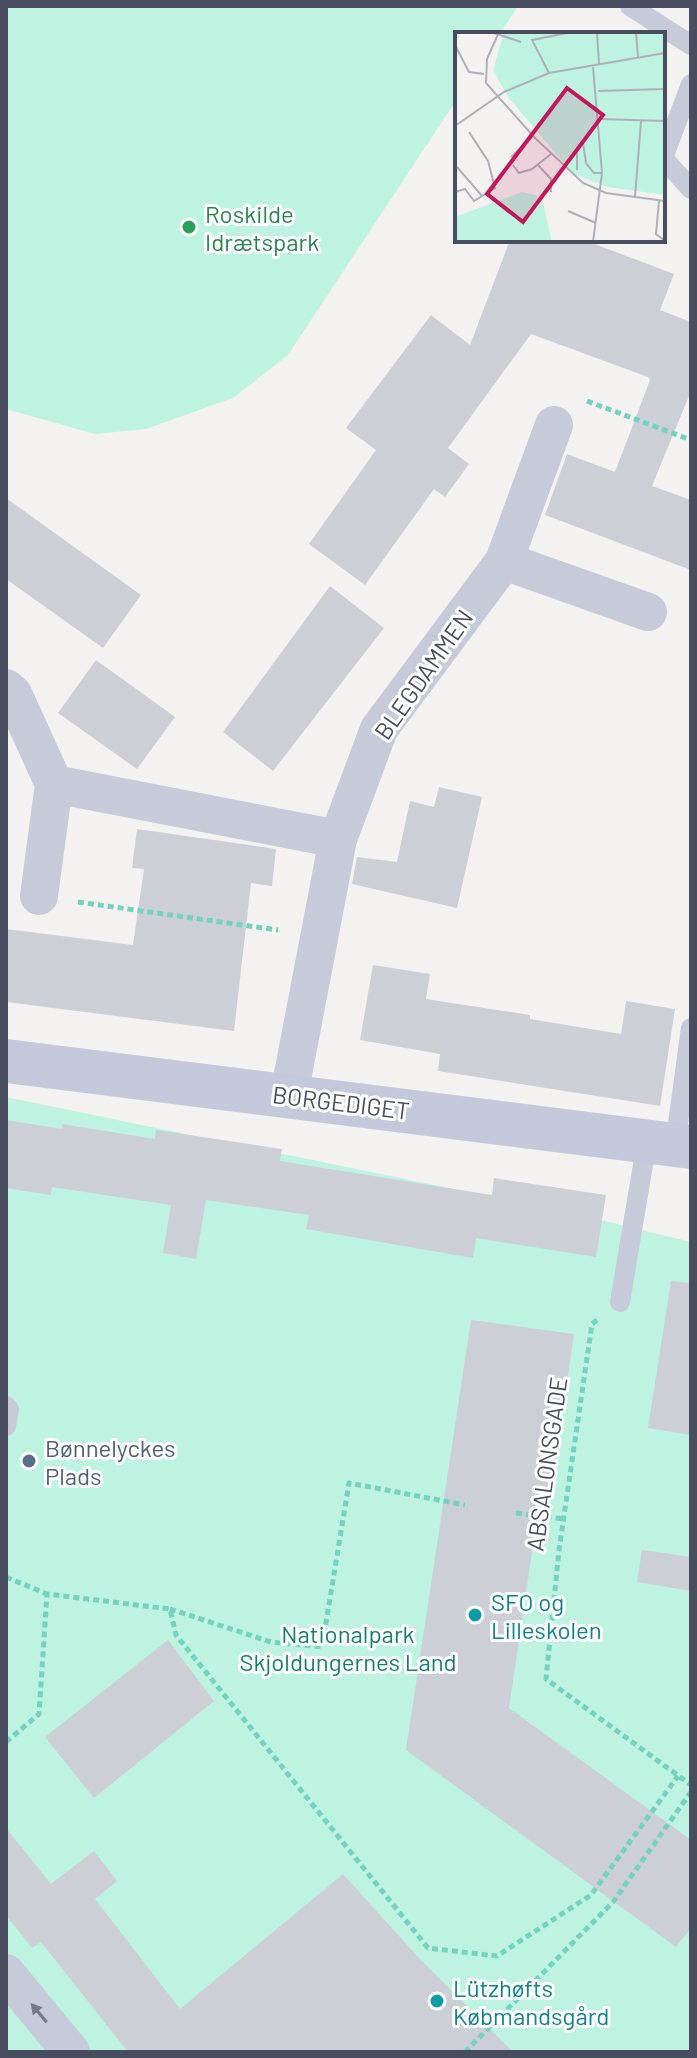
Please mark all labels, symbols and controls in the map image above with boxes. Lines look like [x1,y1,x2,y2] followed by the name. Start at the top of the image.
[455,32,665,242] inset map
[205,199,319,256] place label: Roskilde Idrætspark
[180,218,198,236] marker: Roskilde Idrætspark
[368,603,478,745] street label: BLEGDAMMEN
[271,1079,411,1125] street label: BORGEDIGET
[519,1375,573,1553] street label: ABSALONSGADE
[45,1433,176,1490] place label: Bønnelyckes Plads
[20,1452,38,1470] marker: Bønnelyckes Plads
[491,1587,602,1644] place label: SFO og Lilleskolen
[466,1606,484,1624] marker: SFO og Lilleskolen
[239,1619,457,1676] park label: Nationalpark Skjoldungernes Land
[453,1973,609,2030] place label: Lützhøfts Købmandsgård
[428,1992,446,2010] marker: Lützhøfts Købmandsgård
[31,2004,48,2024] one-way arrow

